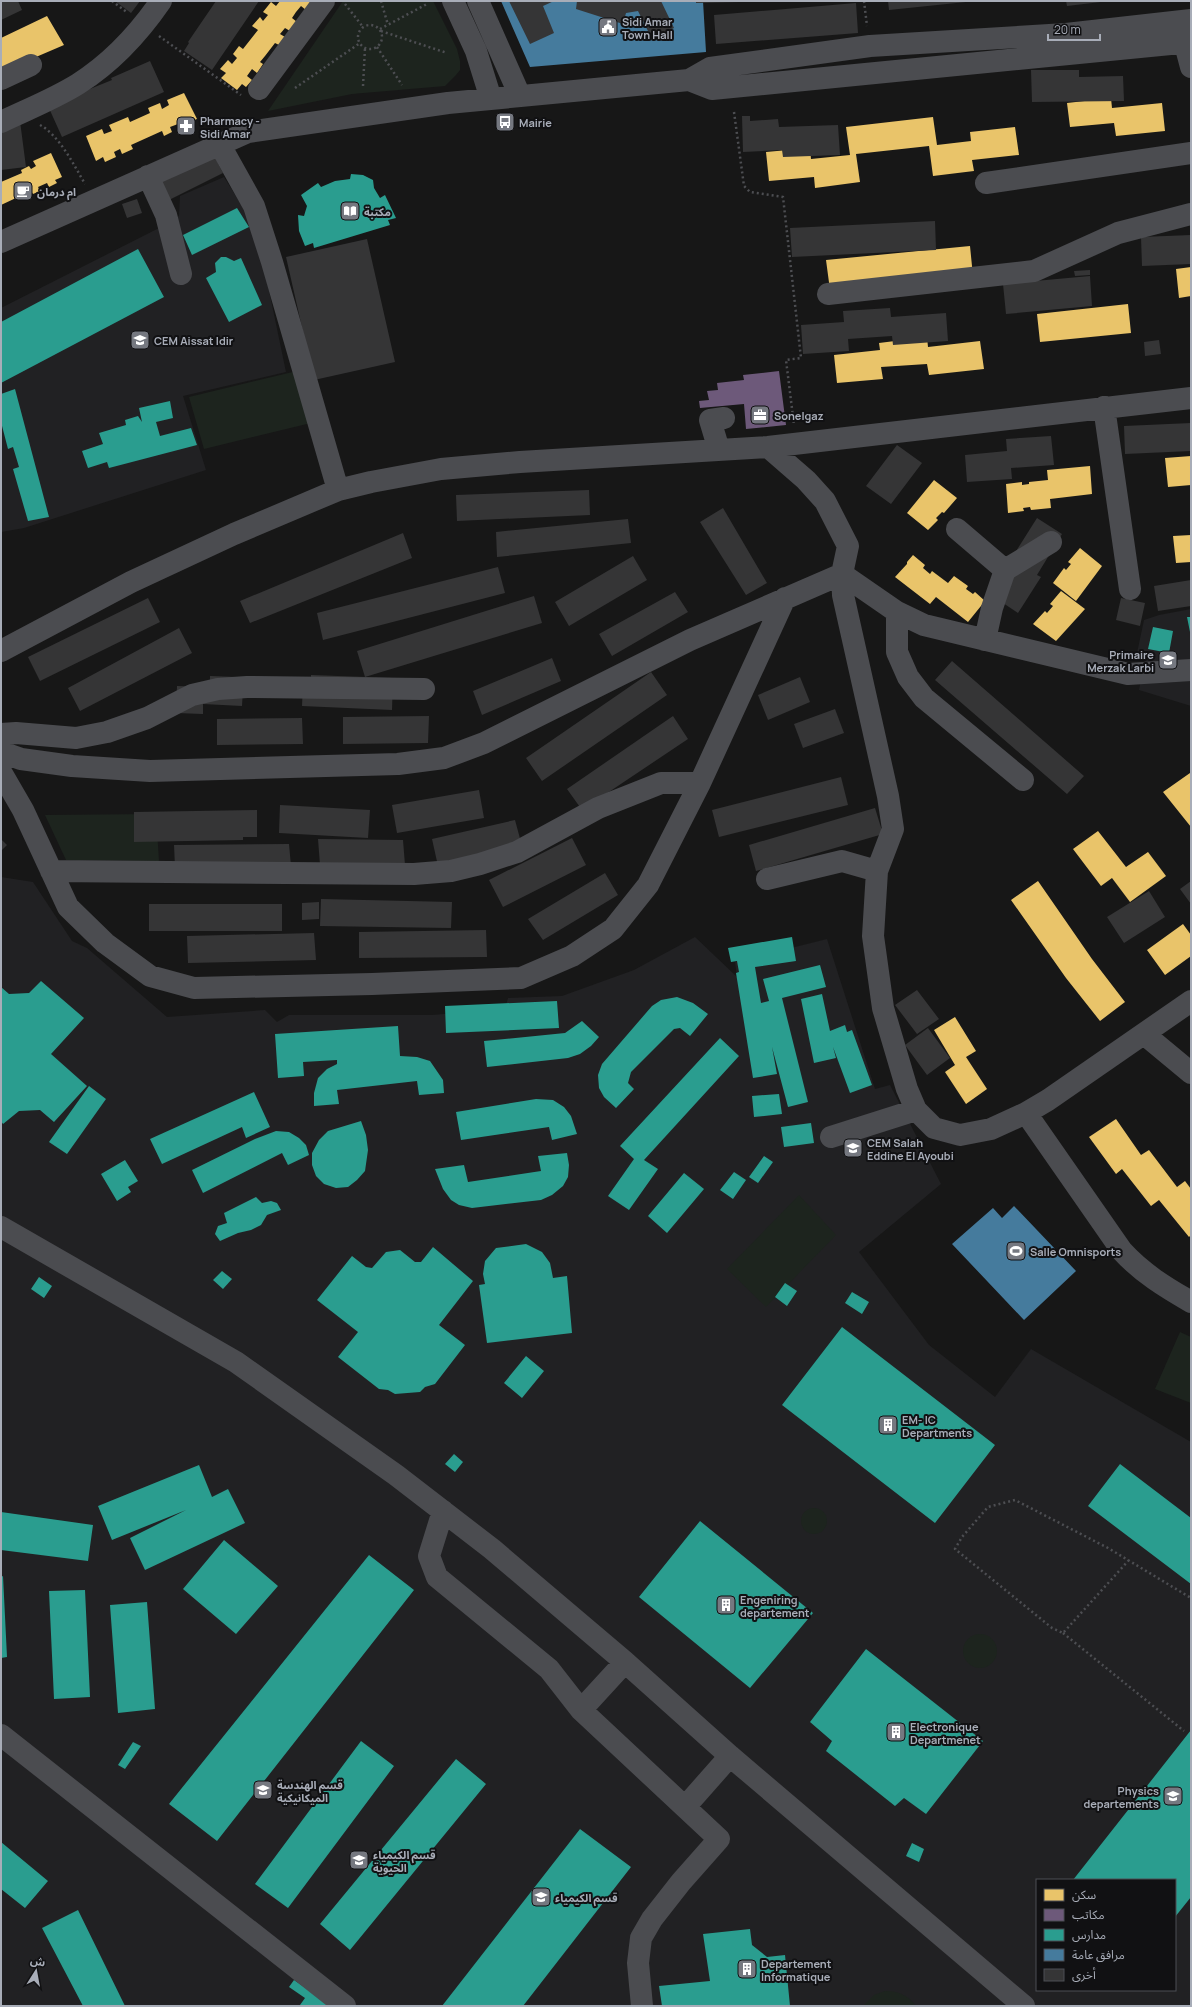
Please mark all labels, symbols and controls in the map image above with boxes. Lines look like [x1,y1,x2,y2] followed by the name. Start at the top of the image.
[622,14,673,42] place label: Sidi Amar Town Hall
[597,16,619,38] public building icon: Sidi Amar Town Hall
[1048,16,1100,42] scale bar
[1054,21,1081,38] text: 20 m
[494,111,516,133] bus stop icon: Mairie
[200,113,260,141] place label: Pharmacy - Sidi Amar
[175,115,197,137] pharmacy icon: Pharmacy - Sidi Amar
[519,115,552,130] place label: Mairie
[12,180,34,202] cafe icon: ام درمان
[37,184,76,201] place label: ام درمان
[339,200,361,222] library icon: مكتبة
[364,204,391,219] place label: مكتبة
[129,329,151,351] school or university icon: CEM Aissat Idir
[154,333,234,348] place label: CEM Aissat Idir
[749,404,771,426] office icon: Sonelgaz
[774,408,824,423] place label: Sonelgaz
[1087,647,1154,675] place label: Primaire Merzak Larbi
[1157,649,1179,671] school or university icon: Primaire Merzak Larbi
[867,1135,954,1163] place label: CEM Salah Eddine El Ayoubi
[842,1137,864,1159] school or university icon: CEM Salah Eddine El Ayoubi
[1005,1240,1027,1262] sports icon: Salle Omnisports
[1030,1244,1121,1259] place label: Salle Omnisports
[902,1412,972,1440] place label: EM- IC Departments
[877,1414,899,1436] building icon: EM- IC Departments
[740,1592,810,1620] place label: Engeniring departement
[715,1594,737,1616] building icon: Engeniring departement
[910,1719,981,1747] place label: Electronique Departmenet
[885,1721,907,1743] building icon: Electronique Departmenet
[277,1777,343,1805] place label: قسم الهندسة الميكانيكية
[252,1779,274,1801] school or university icon: قسم الهندسة الميكانيكية
[1083,1783,1159,1811] place label: Physics departements
[1162,1785,1184,1807] school or university icon: Physics departements
[373,1847,436,1875] place label: قسم الكيمياء الحيوية
[348,1849,370,1871] school or university icon: قسم الكيمياء الحيوية
[1036,1879,1176,1991] legend
[530,1886,552,1908] school or university icon: قسم الكيمياء
[1072,1886,1096,1903] text: سكن
[555,1890,618,1907] place label: قسم الكيمياء
[1072,1906,1105,1923] text: مكاتب
[1072,1926,1106,1943] text: مدارس
[1072,1946,1125,1963] text: مرافق عامة
[16,1951,56,1991] north arrow
[29,1952,47,1969] text: ش
[761,1956,832,1984] place label: Departement Informatique
[736,1958,758,1980] building icon: Departement Informatique
[1072,1966,1096,1983] text: أخرى

